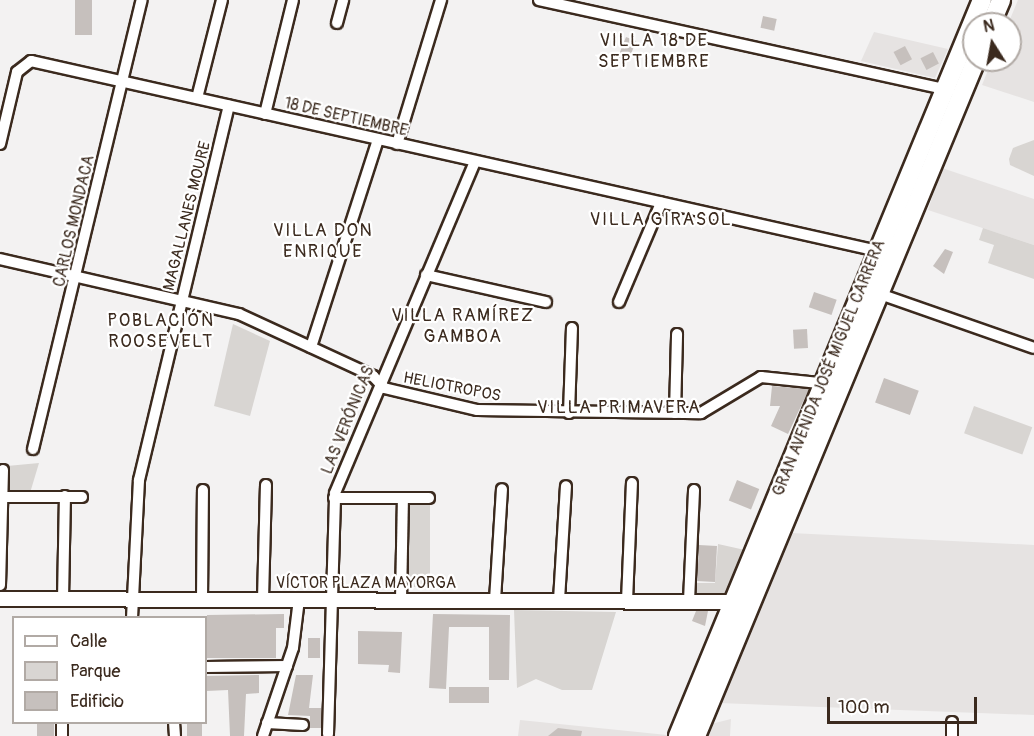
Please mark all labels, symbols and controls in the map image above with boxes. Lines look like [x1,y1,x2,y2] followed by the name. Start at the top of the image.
[962,12,1022,72] north arrow
[982,15,996,37] text: N
[598,31,710,74] district label: VILLA 18 DE SEPTIEMBRE
[282,93,410,141] street label: 18 DE SEPTIEMBRE
[159,139,215,293] street label: MAGALLANES MOURE
[49,153,99,289] street label: CARLOS MONDACA
[590,209,732,231] district label: VILLA GIRASOL
[273,221,373,264] district label: VILLA DON ENRIQUE
[769,237,889,499] street label: GRAN AVENIDA JOSÉ MIGUEL CARRERA
[391,306,535,348] district label: VILLA RAMÍREZ GAMBOA
[107,311,215,354] district label: POBLACIÓN ROOSEVELT
[318,363,378,477] street label: LAS VERÓNICAS
[402,368,502,406] street label: HELIOTROPOS
[537,397,701,419] district label: VILLA PRIMAVERA
[276,573,456,593] street label: VÍCTOR PLAZA MAYORGA
[12,616,207,724] legend
[70,630,107,653] text: Calle
[70,660,120,683] text: Parque
[830,685,980,723] scale bar
[70,690,124,713] text: Edificio
[838,696,890,719] text: 100 m

